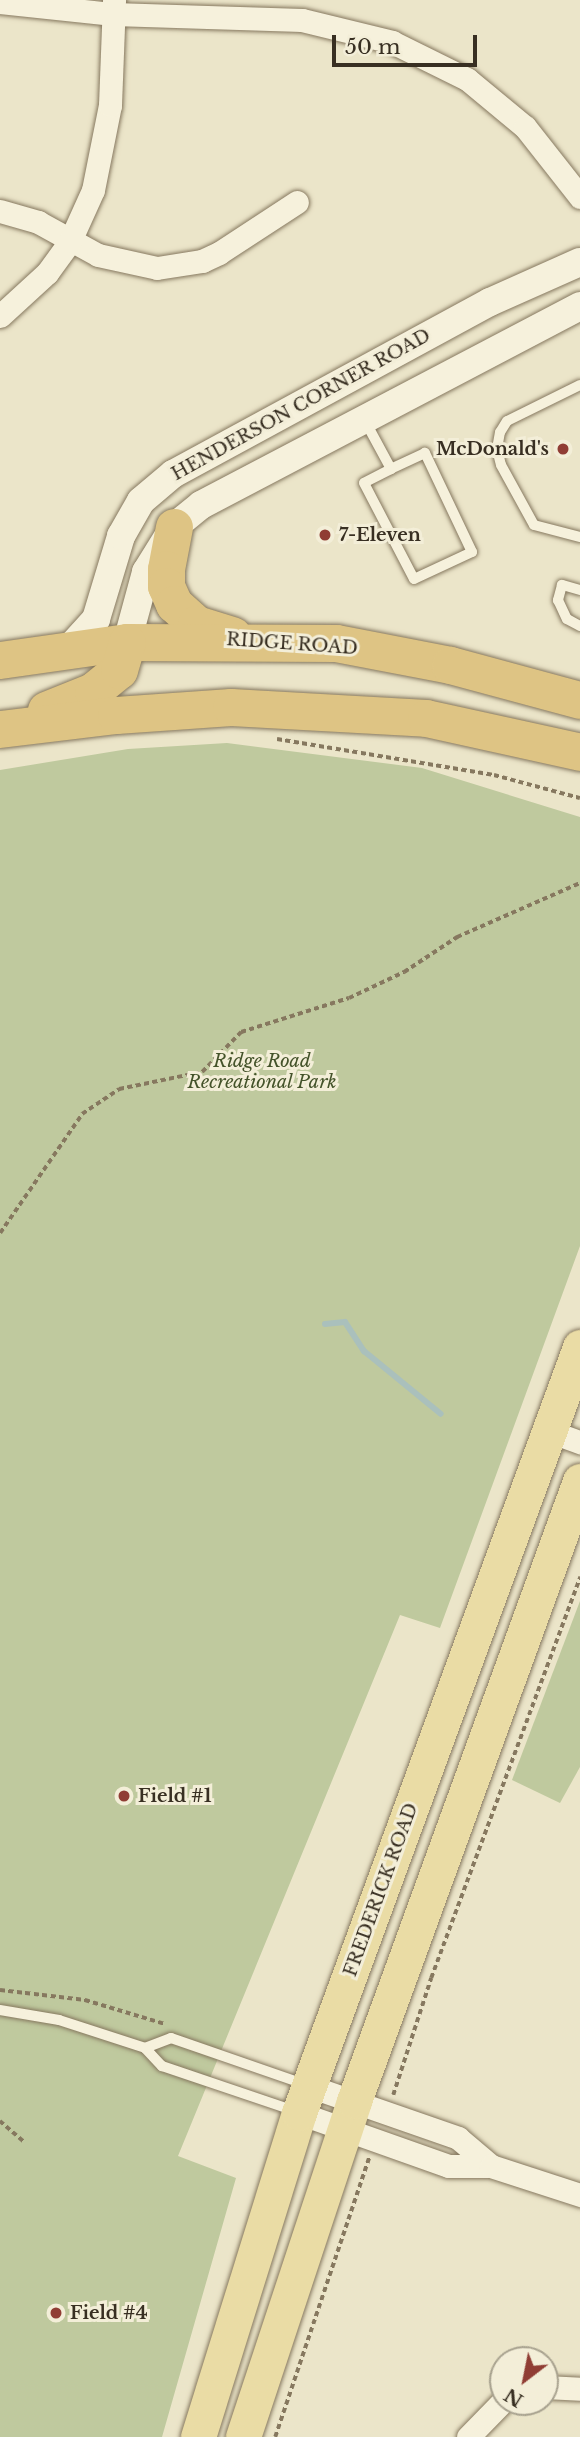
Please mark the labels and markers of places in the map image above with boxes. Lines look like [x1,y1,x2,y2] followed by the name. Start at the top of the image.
[436,438,549,460] place label: McDonald's
[555,441,571,457] marker: McDonald's
[339,524,421,546] place label: 7-Eleven
[317,527,333,543] marker: 7-Eleven
[138,1785,212,1807] place label: Field #1
[116,1788,132,1804] marker: Field #1
[70,2302,148,2324] place label: Field #4
[48,2305,64,2321] marker: Field #4

